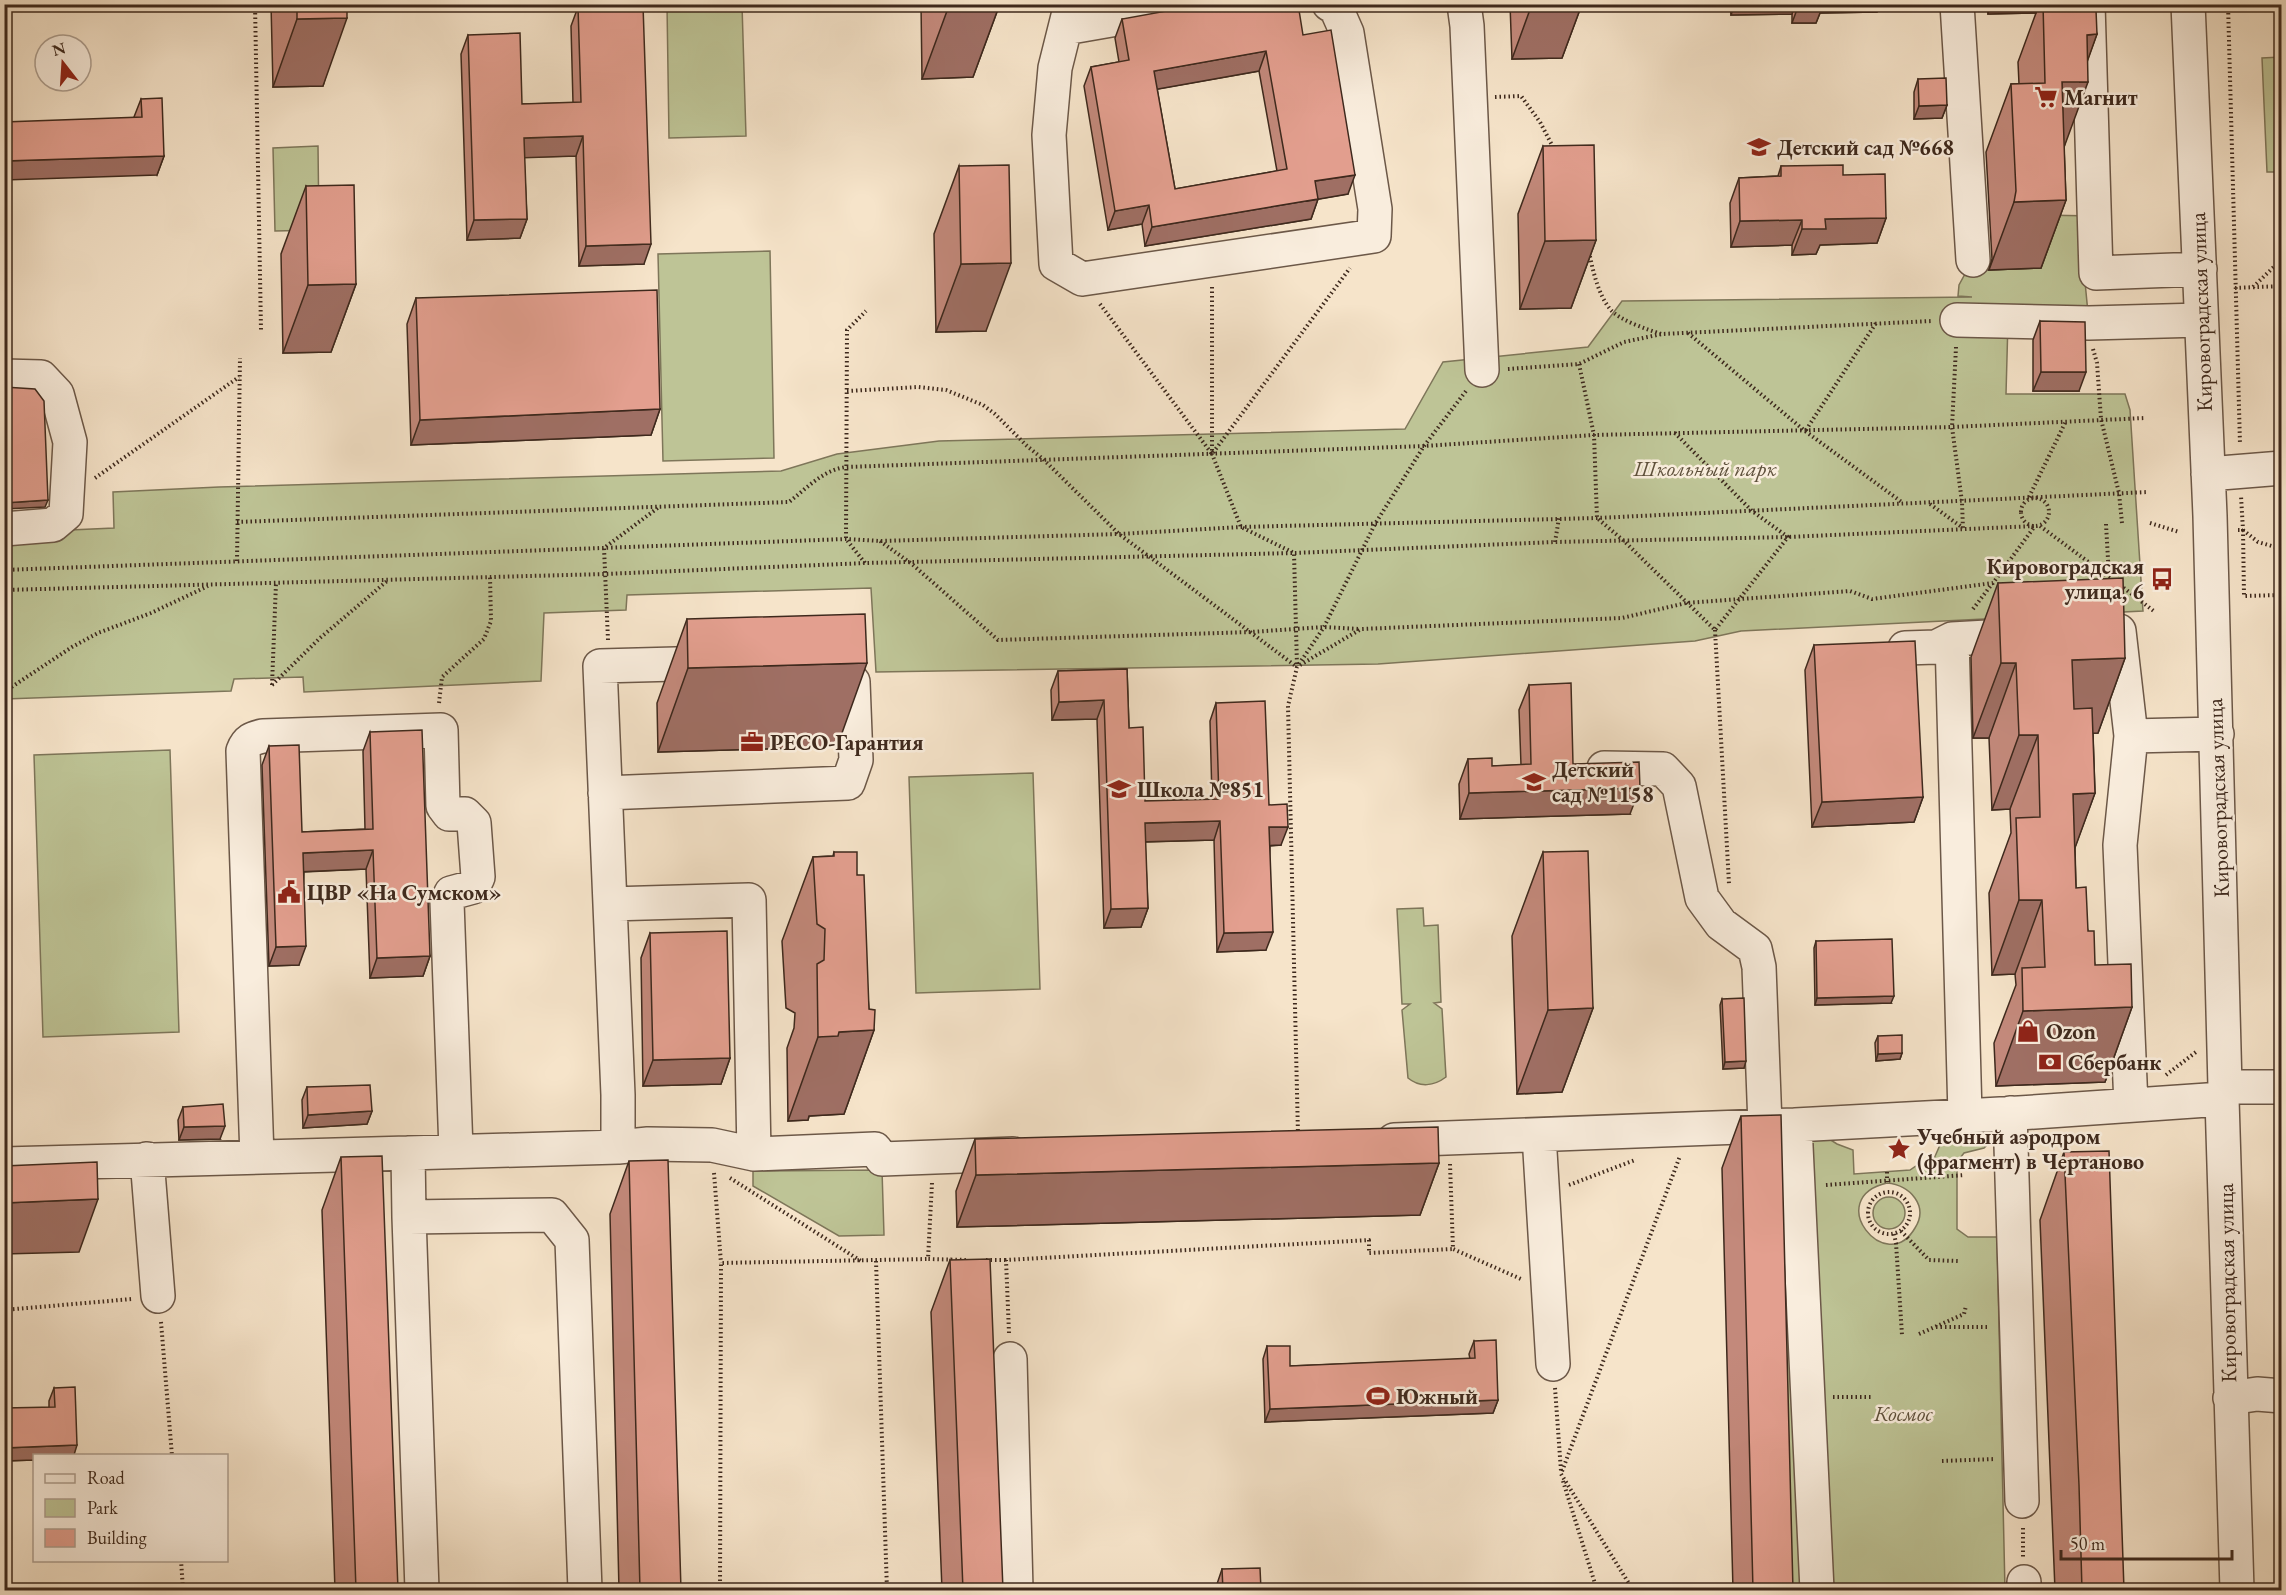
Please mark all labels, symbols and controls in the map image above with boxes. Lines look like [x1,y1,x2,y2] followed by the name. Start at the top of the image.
[33,33,93,93] north arrow
[49,37,68,61] text: N
[2064,83,2138,112] place label: Магнит
[2033,84,2059,110] supermarket icon: Магнит
[1777,133,1954,162] place label: Детский сад №668
[1746,134,1772,160] school or university icon: Детский сад №668
[2183,212,2219,412] street label: Кировоградская улица
[1632,454,1777,483] park label: Школьный парк
[1986,552,2144,606] place label: Кировоградская улица, 6
[2149,566,2175,592] bus stop icon: Кировоградская улица, 6
[2200,698,2236,898] street label: Кировоградская улица
[770,728,924,757] place label: РЕСО-Гарантия
[739,729,765,755] office icon: РЕСО-Гарантия
[1552,755,1654,809] place label: Детский сад №1158
[1521,769,1547,795] school or university icon: Детский сад №1158
[1137,775,1264,804] place label: Школа №851
[1106,776,1132,802] school or university icon: Школа №851
[307,878,502,907] place label: ЦВР «На Сумском»
[276,879,302,905] public building icon: ЦВР «На Сумском»
[2046,1017,2096,1046] place label: Ozon
[2015,1018,2041,1044] shop icon: Ozon
[2068,1048,2162,1077] place label: Сбербанк
[2037,1049,2063,1075] bank icon: Сбербанк
[1916,1122,2144,1176] place label: Учебный аэродром (фрагмент) в Чертаново
[1886,1136,1912,1162] place icon: Учебный аэродром (фрагмент) в Чертаново
[2211,1183,2243,1383] street label: Кировоградская улица
[1396,1382,1478,1411] place label: Южный
[1365,1383,1391,1409] sports icon: Южный
[1873,1399,1933,1428] park label: Космос
[33,1454,228,1562] legend
[87,1466,126,1489] text: Road
[87,1496,118,1519] text: Park
[2061,1523,2232,1561] scale bar
[87,1526,147,1549] text: Building
[2070,1532,2105,1555] text: 50 m

